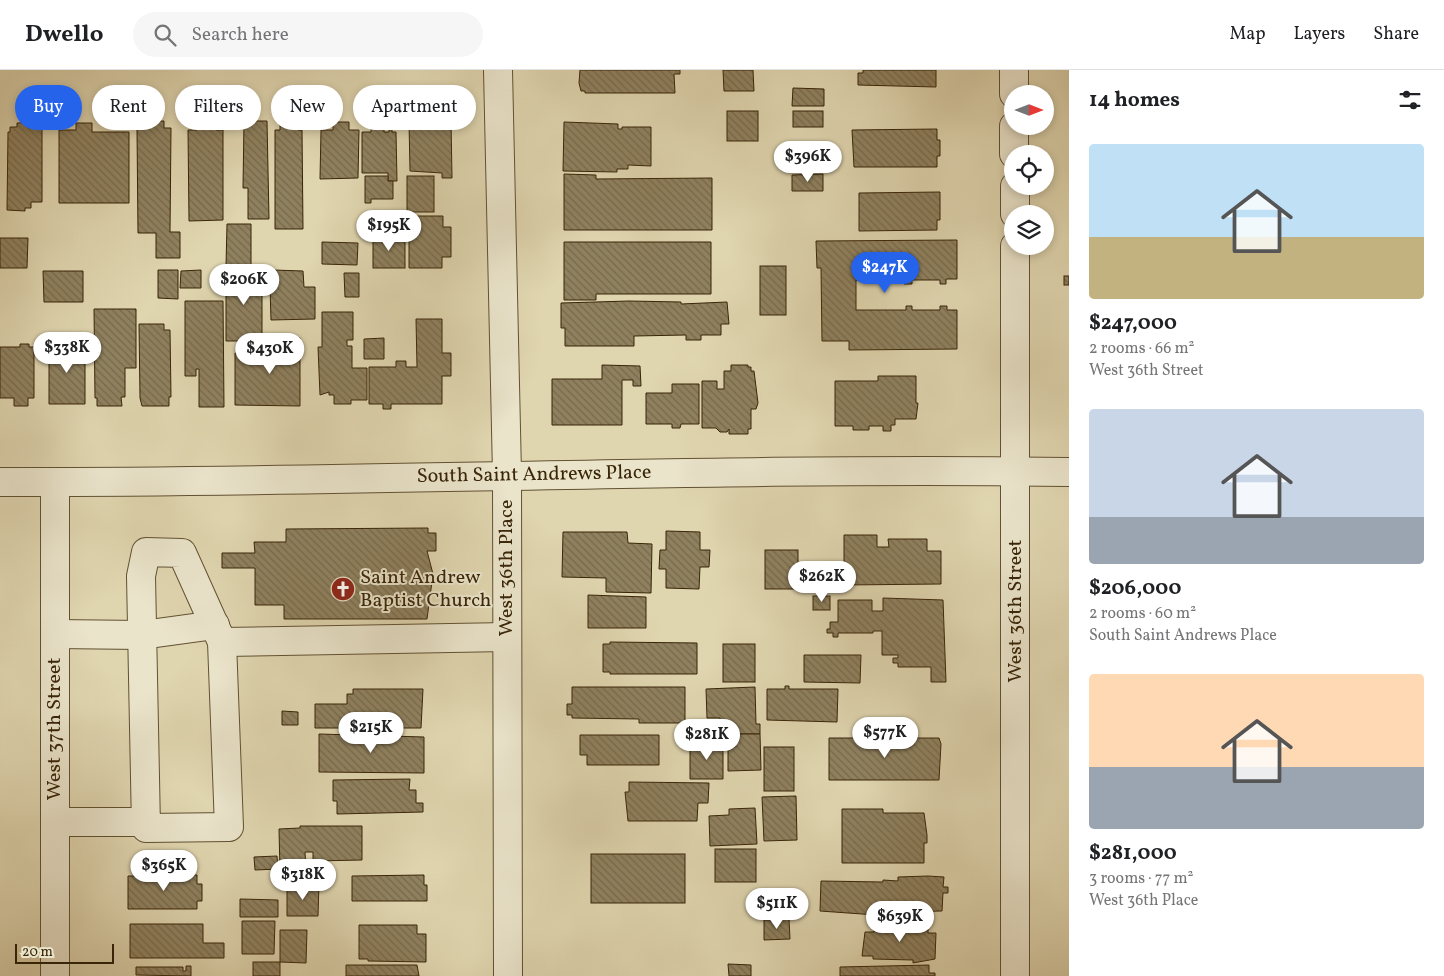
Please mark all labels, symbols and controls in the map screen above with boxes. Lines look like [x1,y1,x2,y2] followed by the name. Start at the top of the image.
[133,12,483,57] search box
[25,18,103,52] text: Dwello
[151,21,179,49] icon: search
[191,22,289,48] text: Search here
[1229,22,1265,47] text: Map
[1293,22,1345,47] text: Layers
[1373,22,1419,47] text: Share
[15,85,82,130] chip: Buy
[92,85,165,130] chip: Rent
[175,85,261,130] chip: Filters
[271,85,343,130] chip: New
[353,85,476,130] chip: Apartment
[1004,85,1054,135] north arrow
[1004,85,1054,255] map controls
[1089,86,1180,115] text: 14 homes
[1396,86,1424,114] icon: filters
[773,140,843,183] pin: $396K
[1004,145,1054,195] button: locate
[785,146,831,168] text: $396K
[1212,176,1302,266] icon: home
[1004,205,1054,255] button: layers
[354,210,424,252] pin: $195K
[367,215,411,237] text: $195K
[850,252,920,294] pin: $247K
[862,257,908,279] text: $247K
[209,264,279,306] pin: $206K
[220,269,268,291] text: $206K
[1089,309,1177,338] text: $247,000
[32,332,102,374] pin: $338K
[235,332,305,375] pin: $430K
[44,337,90,359] text: $338K
[246,338,294,360] text: $430K
[1089,338,1195,360] text: 2 rooms · 66 m²
[1089,360,1204,382] text: West 36th Street
[1212,441,1302,531] icon: home
[416,459,652,491] street label: South Saint Andrews Place
[493,500,521,636] street label: West 36th Place
[1002,539,1030,683] street label: West 36th Street
[787,560,857,603] pin: $262K
[360,564,492,615] place label: Saint Andrew Baptist Church
[799,566,845,588] text: $262K
[1089,574,1181,603] text: $206,000
[330,576,356,602] church icon: Saint Andrew Baptist Church
[1089,603,1196,625] text: 2 rooms · 60 m²
[1089,625,1277,647] text: South Saint Andrews Place
[41,658,69,800] street label: West 37th Street
[1212,706,1302,796] icon: home
[336,712,406,754] pin: $215K
[850,716,920,759] pin: $577K
[350,717,392,739] text: $215K
[672,718,742,761] pin: $281K
[863,722,907,744] text: $577K
[685,724,729,746] text: $281K
[1089,839,1177,868] text: $281,000
[129,850,199,892] pin: $365K
[141,855,187,877] text: $365K
[268,858,338,901] pin: $318K
[281,864,325,886] text: $318K
[1089,868,1193,890] text: 3 rooms · 77 m²
[742,888,812,930] pin: $511K
[1089,890,1198,912] text: West 36th Place
[756,893,798,915] text: $511K
[865,900,935,943] pin: $639K
[877,906,923,928] text: $639K
[15,941,114,964] scale bar
[22,943,53,962] text: 20 m

